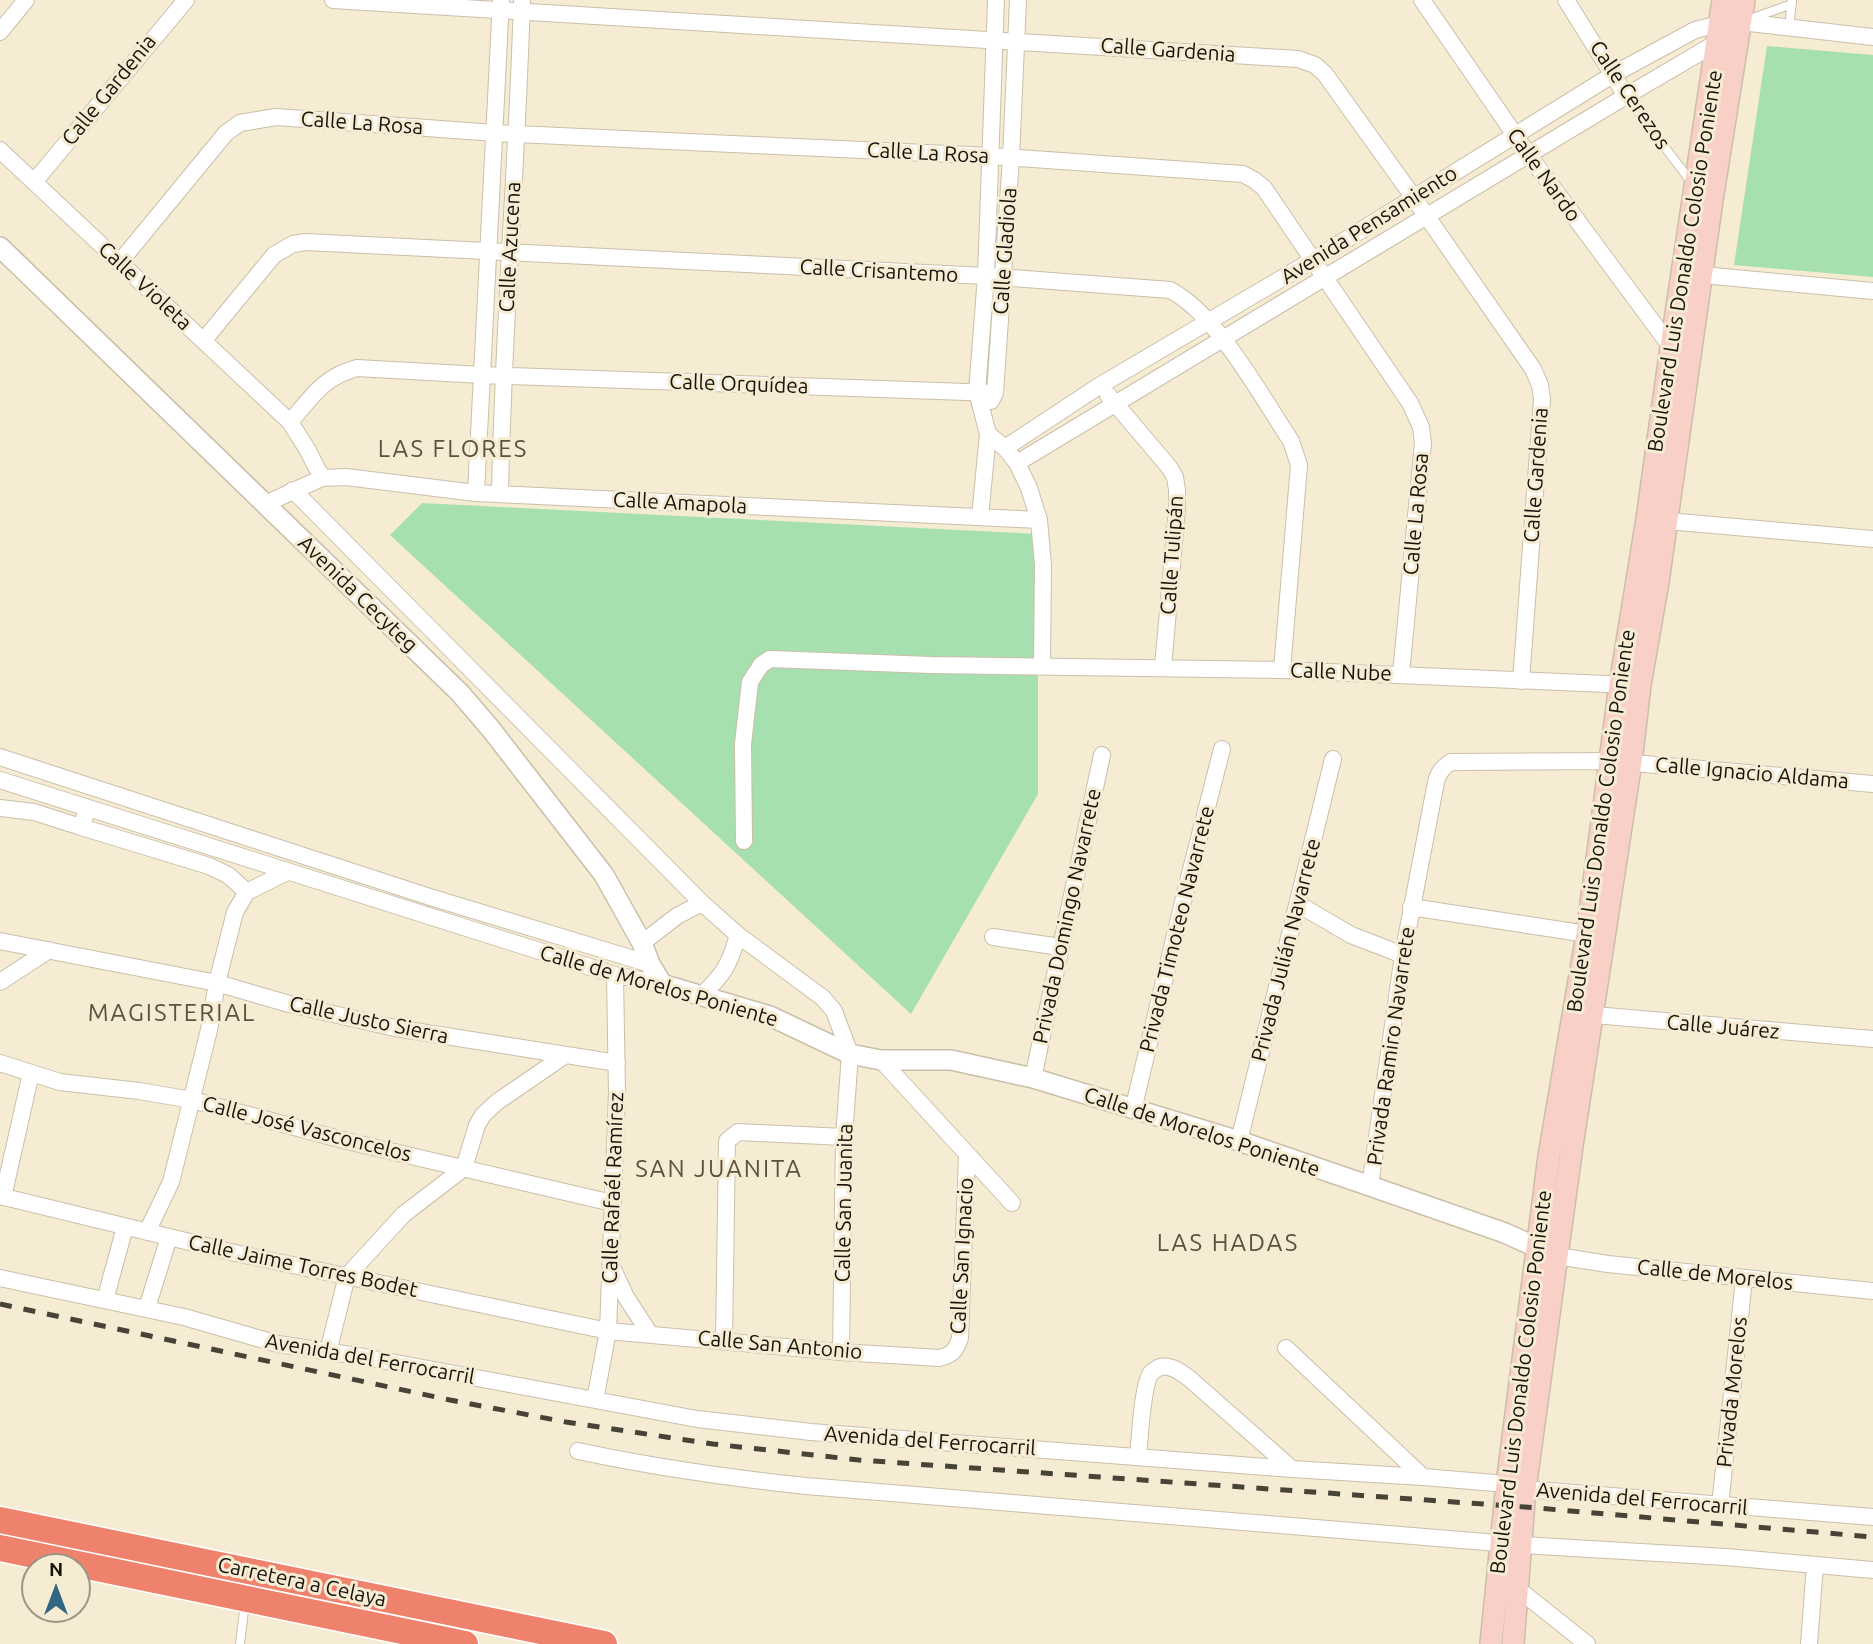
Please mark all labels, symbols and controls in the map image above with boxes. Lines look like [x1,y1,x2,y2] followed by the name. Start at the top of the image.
[57,29,161,151] street label: Calle Gardenia
[1100,33,1236,67] street label: Calle Gardenia
[1584,36,1676,154] street label: Calle Cerezos
[1642,68,1728,454] street label: Boulevard Luis Donaldo Colosio Poniente
[300,106,424,140] street label: Calle La Rosa
[1502,123,1586,227] street label: Calle Nardo
[866,137,990,169] street label: Calle La Rosa
[1276,161,1462,289] street label: Avenida Pensamiento
[494,181,526,313] street label: Calle Azucena
[988,187,1022,315] street label: Calle Gladiola
[93,236,197,336] street label: Calle Violeta
[799,254,959,288] street label: Calle Crisantemo
[669,369,809,399] street label: Calle Orquídea
[1519,407,1553,543] street label: Calle Gardenia
[379,435,527,463] district label: LAS FLORES
[1398,452,1434,576] street label: Calle La Rosa
[612,487,748,519] street label: Calle Amapola
[1155,494,1189,616] street label: Calle Tulipán
[293,531,423,657] street label: Avenida Cecyteg
[1562,628,1640,1014] street label: Boulevard Luis Donaldo Colosio Poniente
[1290,658,1392,686] street label: Calle Nube
[1654,752,1850,794] street label: Calle Ignacio Aldama
[1028,786,1106,1046] street label: Privada Domingo Navarrete
[1134,803,1220,1055] street label: Privada Timoteo Navarrete
[1246,836,1326,1064] street label: Privada Julián Navarrete
[1362,925,1420,1167] street label: Privada Ramiro Navarrete
[537,940,781,1032] street label: Calle de Morelos Poniente
[287,991,451,1049] street label: Calle Justo Sierra
[89,999,255,1027] district label: MAGISTERIAL
[1665,1010,1781,1044] street label: Calle Juárez
[1081,1082,1323,1182] street label: Calle de Morelos Poniente
[200,1091,414,1167] street label: Calle José Vasconcelos
[597,1092,629,1284] street label: Calle Rafaél Ramírez
[830,1123,858,1283] street label: Calle San Juanita
[637,1155,801,1183] district label: SAN JUANITA
[945,1177,979,1335] street label: Calle San Ignacio
[1485,1189,1557,1575] street label: Boulevard Luis Donaldo Colosio Poniente
[186,1229,420,1303] street label: Calle Jaime Torres Bodet
[1158,1229,1298,1257] district label: LAS HADAS
[1636,1254,1794,1296] street label: Calle de Morelos
[1712,1315,1752,1469] street label: Privada Morelos
[697,1325,863,1365] street label: Calle San Antonio
[263,1328,477,1390] street label: Avenida del Ferrocarril
[823,1421,1037,1461] street label: Avenida del Ferrocarril
[1535,1477,1749,1521] street label: Avenida del Ferrocarril
[215,1552,389,1612] street label: Carretera a Celaya
[21,1553,91,1623] north arrow
[49,1558,63,1580] text: N

